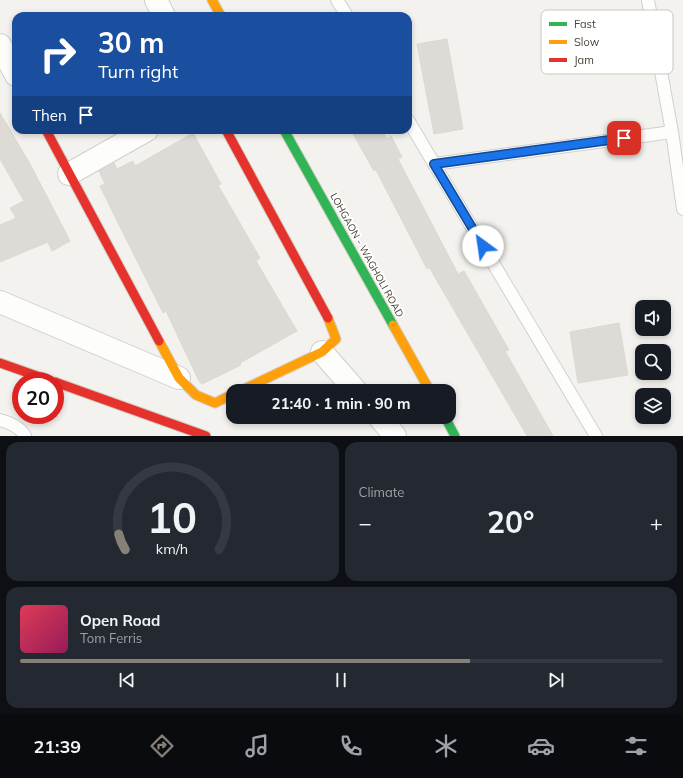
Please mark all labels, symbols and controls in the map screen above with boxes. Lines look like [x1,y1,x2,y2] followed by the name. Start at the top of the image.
[541,10,673,74] legend
[574,17,596,31] text: Fast
[98,25,164,60] text: 30 m
[32,28,84,80] icon: right
[574,35,600,49] text: Slow
[574,53,594,67] text: Jam
[98,60,178,83] text: Turn right
[75,104,97,126] icon: arrive
[32,106,67,125] text: Then
[607,121,641,155] pin
[613,127,635,149] icon: arrive
[327,191,407,319] street label: LOHGAON - WAGHOLI ROAD
[462,225,504,267] position arrow
[635,300,671,424] map controls
[635,300,671,336] button: sound
[635,344,671,380] button: search
[12,372,64,424] speed limit sign: 20
[635,388,671,424] button: layers
[272,394,410,413] text: 21:40 · 1 min · 90 m
[359,484,404,500] text: Climate
[147,490,197,542] text: 10
[487,503,534,541] text: 20°
[359,509,372,537] text: −
[650,509,663,537] text: +
[156,539,188,557] text: km/h
[80,611,160,630] text: Open Road
[80,630,142,646] text: Tom Ferris
[116,669,138,691] icon: previous
[330,669,352,691] icon: pause
[545,669,567,691] icon: next
[148,732,176,760] icon: directions
[243,732,271,760] icon: music
[337,732,365,760] icon: phone
[432,732,460,760] icon: climate
[527,732,555,760] icon: car
[622,732,650,760] icon: filters
[33,735,81,758] text: 21:39

